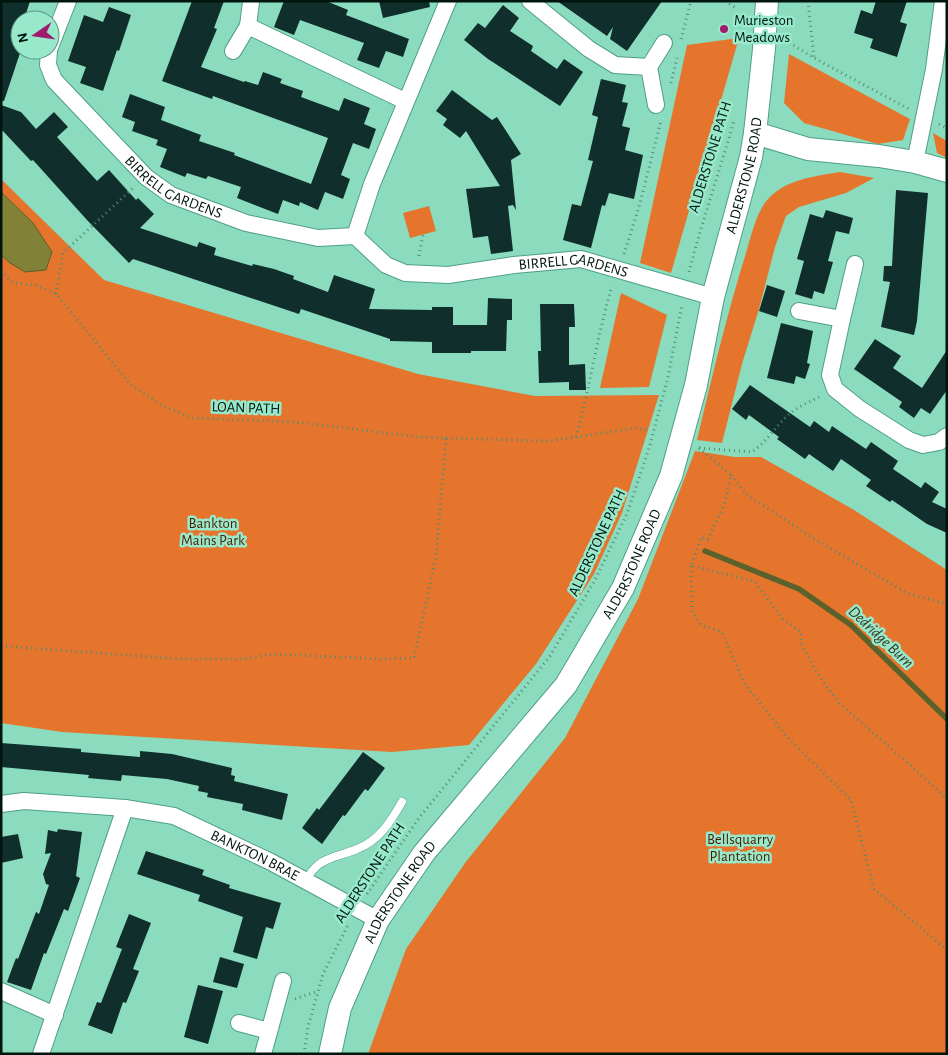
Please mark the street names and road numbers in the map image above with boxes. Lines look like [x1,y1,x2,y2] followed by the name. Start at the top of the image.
[686,99,734,215] street label: ALDERSTONE PATH
[723,116,764,235] street label: ALDERSTONE ROAD
[122,153,224,221] street label: BIRRELL GARDENS
[518,251,630,280] street label: BIRRELL GARDENS
[211,399,281,417] street label: LOAN PATH
[566,487,628,599] street label: ALDERSTONE PATH
[599,507,663,621] street label: ALDERSTONE ROAD
[332,820,408,926] street label: ALDERSTONE PATH
[209,827,302,883] street label: BANKTON BRAE
[361,838,439,945] street label: ALDERSTONE ROAD

